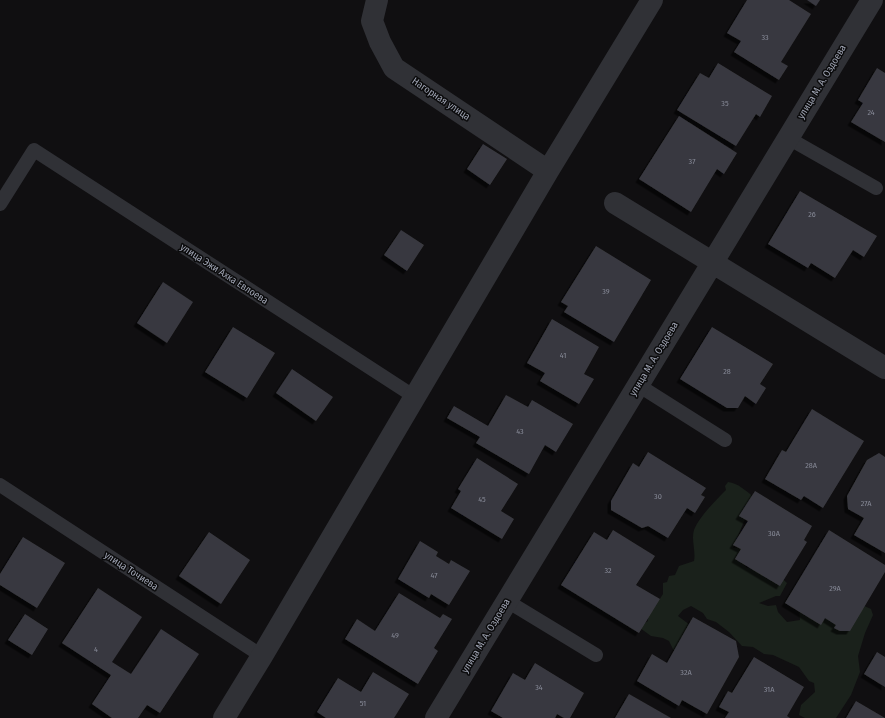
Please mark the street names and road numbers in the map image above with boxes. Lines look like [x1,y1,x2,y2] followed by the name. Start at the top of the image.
[795,43,849,121] street label: улица М. А. Оздоева
[410,75,473,123] street label: Нагорная улица
[178,241,270,307] street label: улица Эжи Ахка Евлоева
[627,320,681,398] street label: улица М. А. Оздоева
[102,549,160,593] street label: улица Точиева
[459,597,513,675] street label: улица М. А. Оздоева

